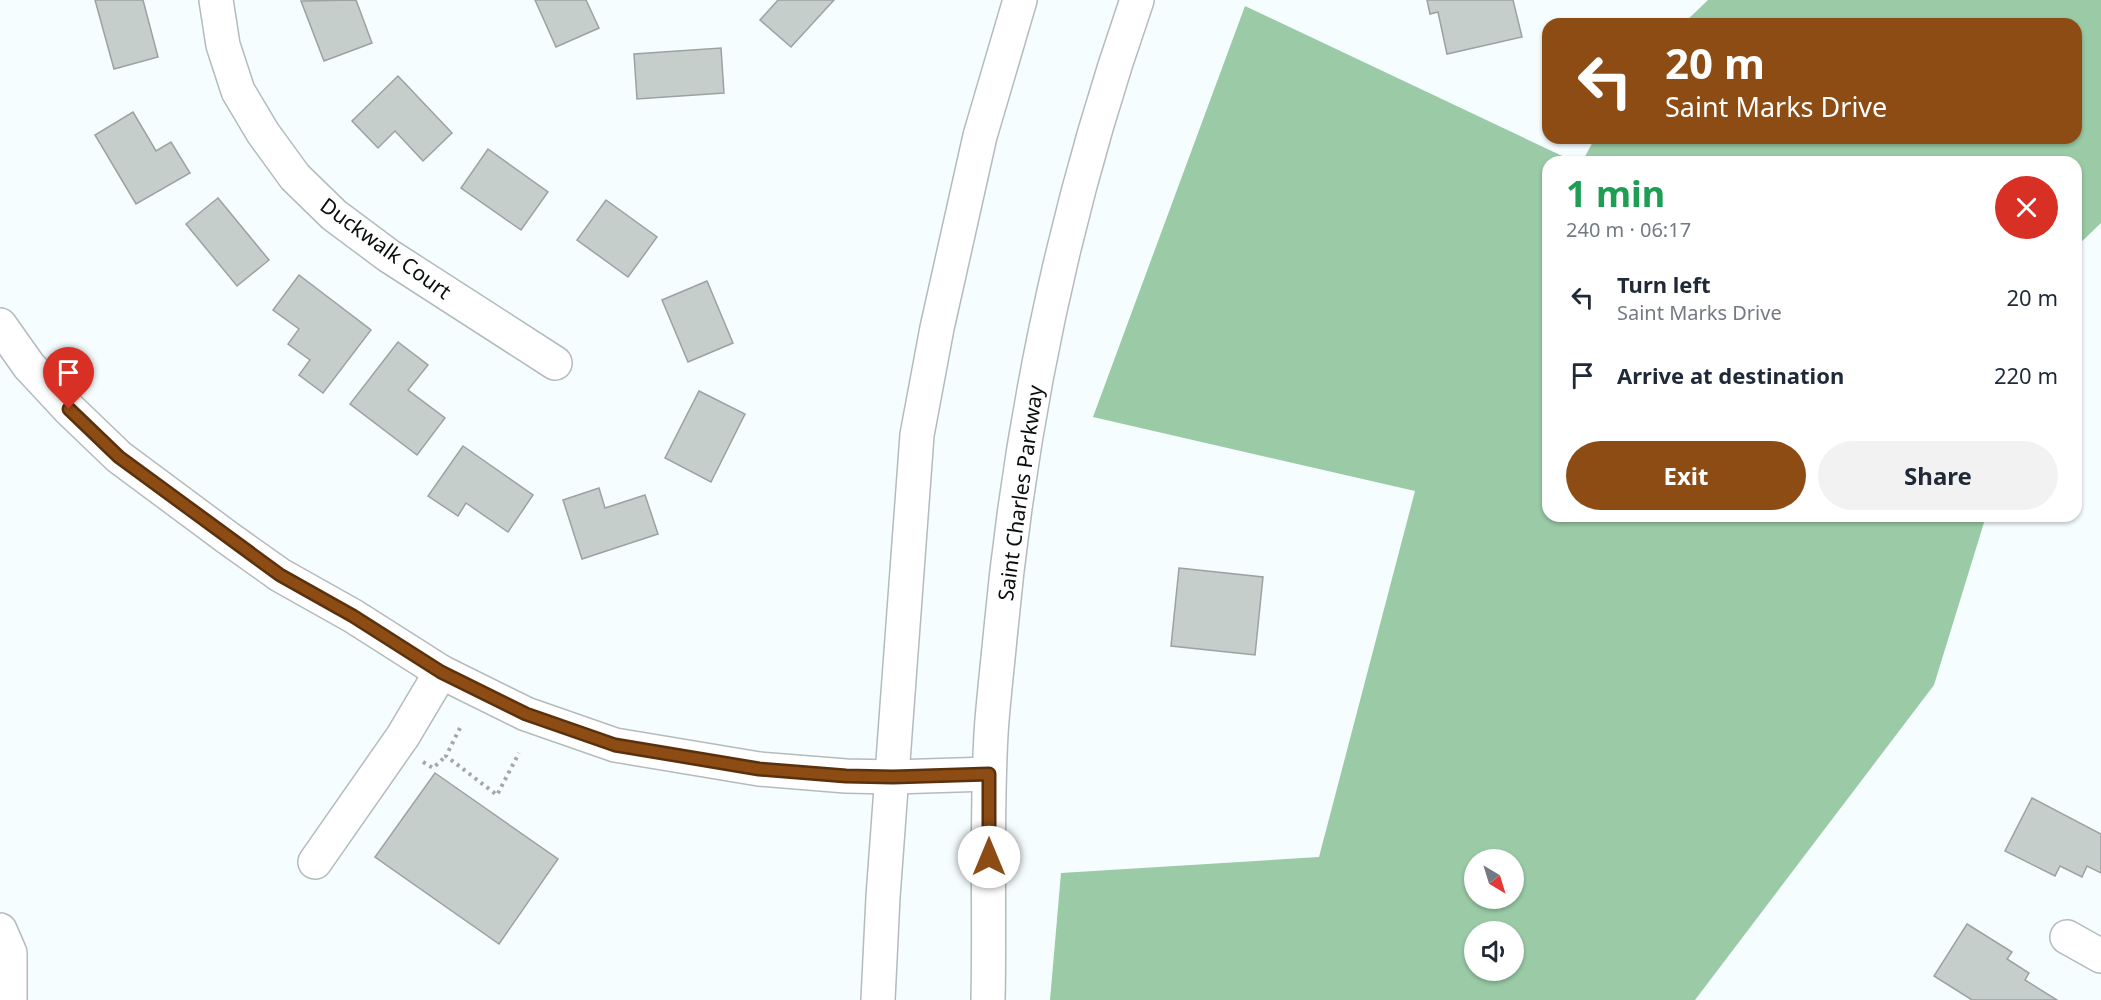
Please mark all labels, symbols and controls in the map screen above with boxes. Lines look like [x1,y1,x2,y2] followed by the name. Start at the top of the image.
[1665,34,1765,91] text: 20 m
[1566,42,1644,120] icon: left
[1665,88,1887,125] text: Saint Marks Drive
[1566,169,1665,218] text: 1 min
[1995,176,2058,239] button: close
[315,191,457,305] street label: Duckwalk Court
[1566,216,1691,243] text: 240 m · 06:17
[1617,269,1711,299] text: Turn left
[1566,281,1599,314] icon: left
[2007,282,2058,312] text: 20 m
[1617,299,1782,326] text: Saint Marks Drive
[43,347,94,409] pin
[52,356,85,389] icon: arrive
[1566,359,1599,392] icon: arrive
[1617,360,1844,390] text: Arrive at destination
[1994,360,2058,390] text: 220 m
[991,383,1049,603] street label: Saint Charles Parkway
[1566,441,1806,510] button: Exit
[1818,441,2058,510] button: Share
[957,825,1021,889] position arrow
[1464,849,1524,909] north arrow
[1464,849,1524,981] map controls
[1464,921,1524,981] button: sound

